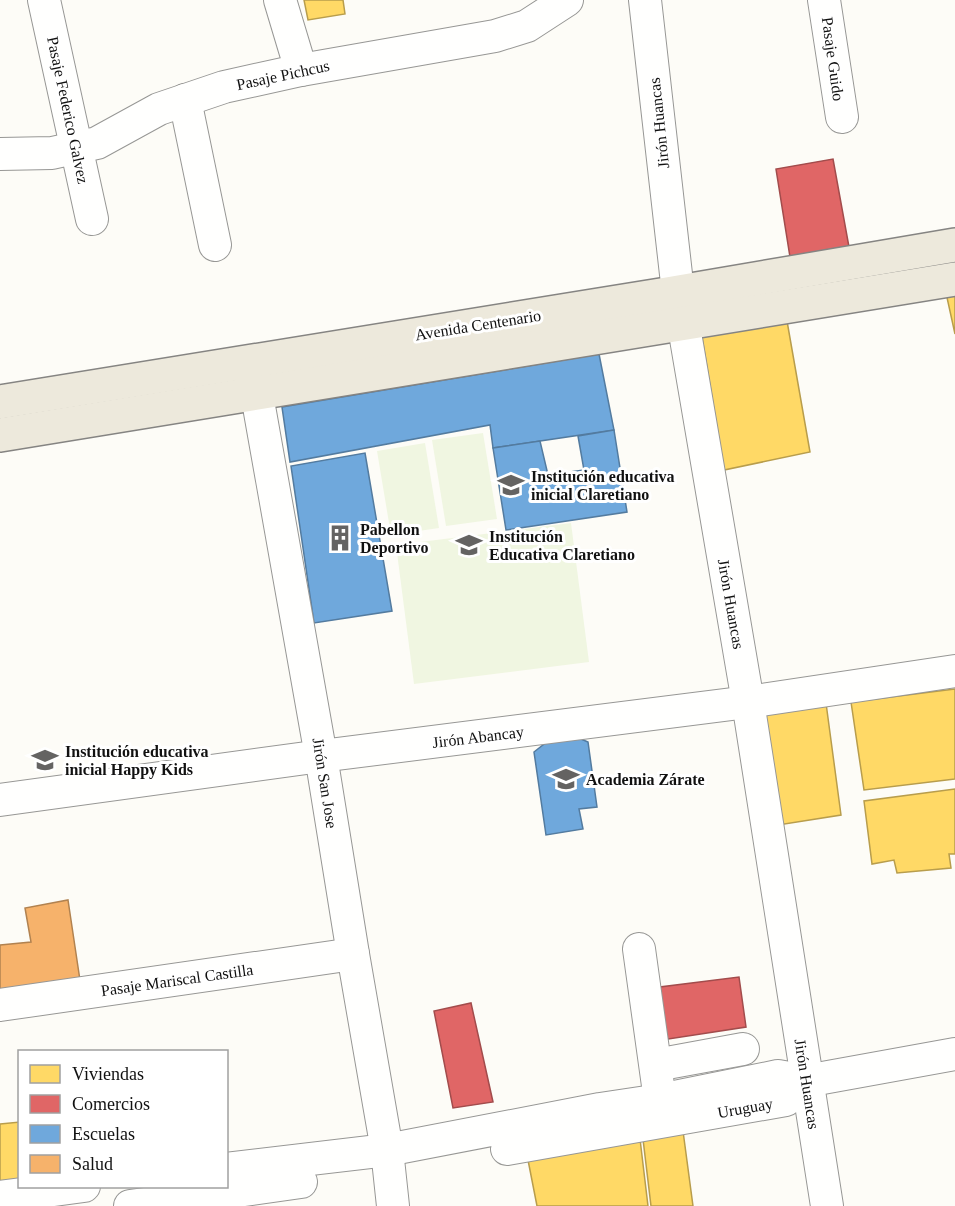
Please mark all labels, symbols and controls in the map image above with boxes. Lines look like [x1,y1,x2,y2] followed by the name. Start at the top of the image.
[818,16,847,102] street label: Pasaje Guido
[43,35,92,185] street label: Pasaje Federico Galvez
[235,57,331,94] street label: Pasaje Pichcus
[646,77,672,169] street label: Jirón Huancas
[414,307,542,343] street label: Avenida Centenario
[531,468,675,503] place label: Institución educativa inicial Claretiano
[496,470,526,500] school or university icon: Institución educativa inicial Claretiano
[360,521,428,557] place label: Pabellon Deportivo
[325,523,355,553] building icon: Pabellon Deportivo
[489,528,635,563] place label: Institución Educativa Claretiano
[454,530,484,560] school or university icon: Institución Educativa Claretiano
[715,558,747,650] street label: Jirón Huancas
[431,723,525,752] street label: Jirón Abancay
[309,736,341,830] street label: Jirón San Jose
[65,743,209,779] place label: Institución educativa inicial Happy Kids
[30,745,60,775] school or university icon: Institución educativa inicial Happy Kids
[551,764,581,794] school or university icon: Academia Zárate
[586,771,705,788] place label: Academia Zárate
[100,961,254,1000] street label: Pasaje Mariscal Castilla
[791,1038,823,1130] street label: Jirón Huancas
[18,1050,228,1188] legend
[72,1064,144,1084] text: Viviendas
[72,1094,150,1114] text: Comercios
[716,1095,774,1122] street label: Uruguay
[72,1124,135,1144] text: Escuelas
[72,1154,113,1174] text: Salud

